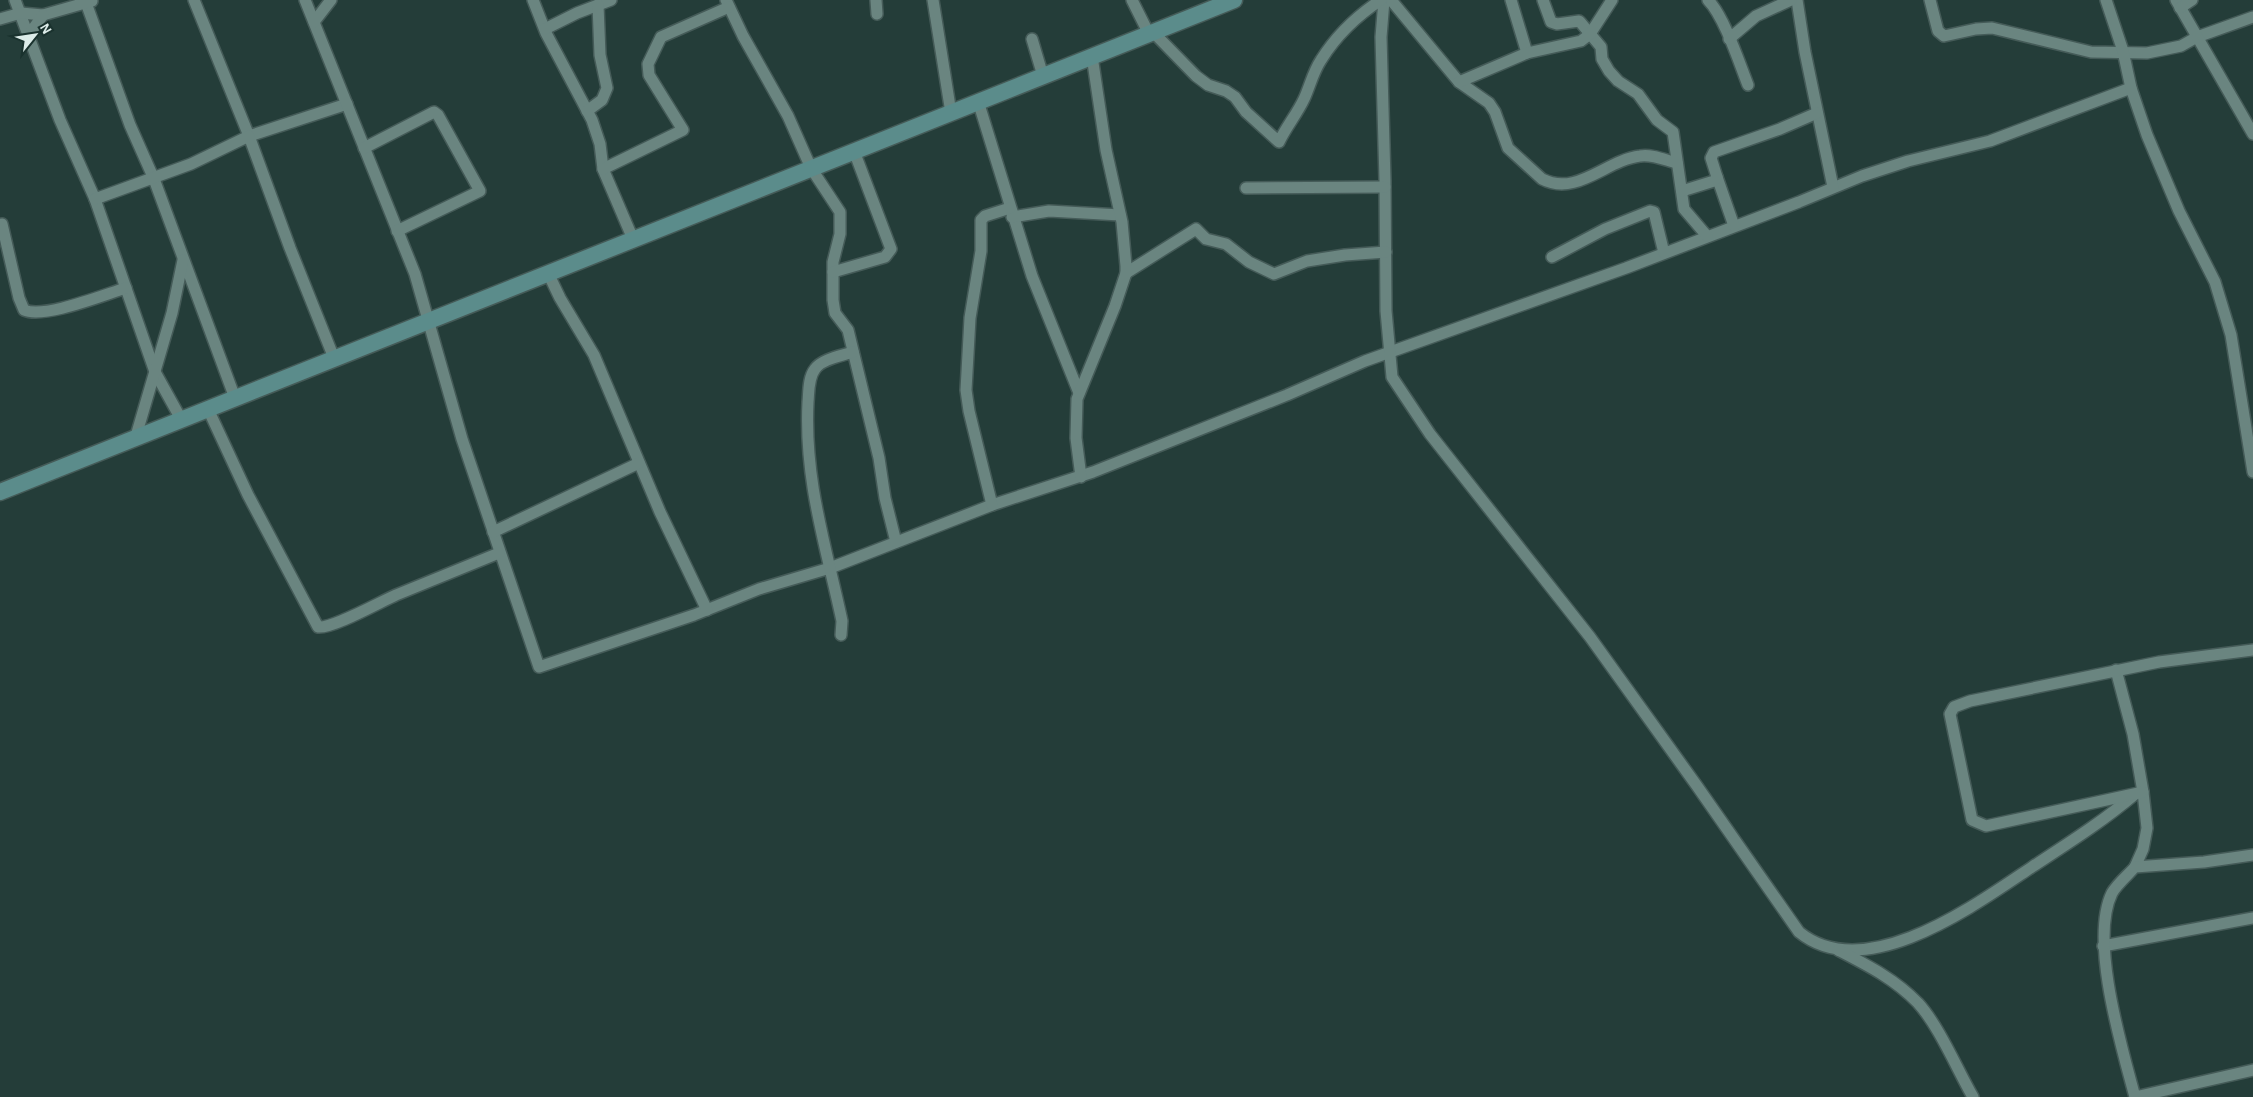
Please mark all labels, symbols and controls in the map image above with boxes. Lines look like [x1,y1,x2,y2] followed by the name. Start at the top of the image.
[10,10,60,60] north arrow
[37,21,54,37] text: N

